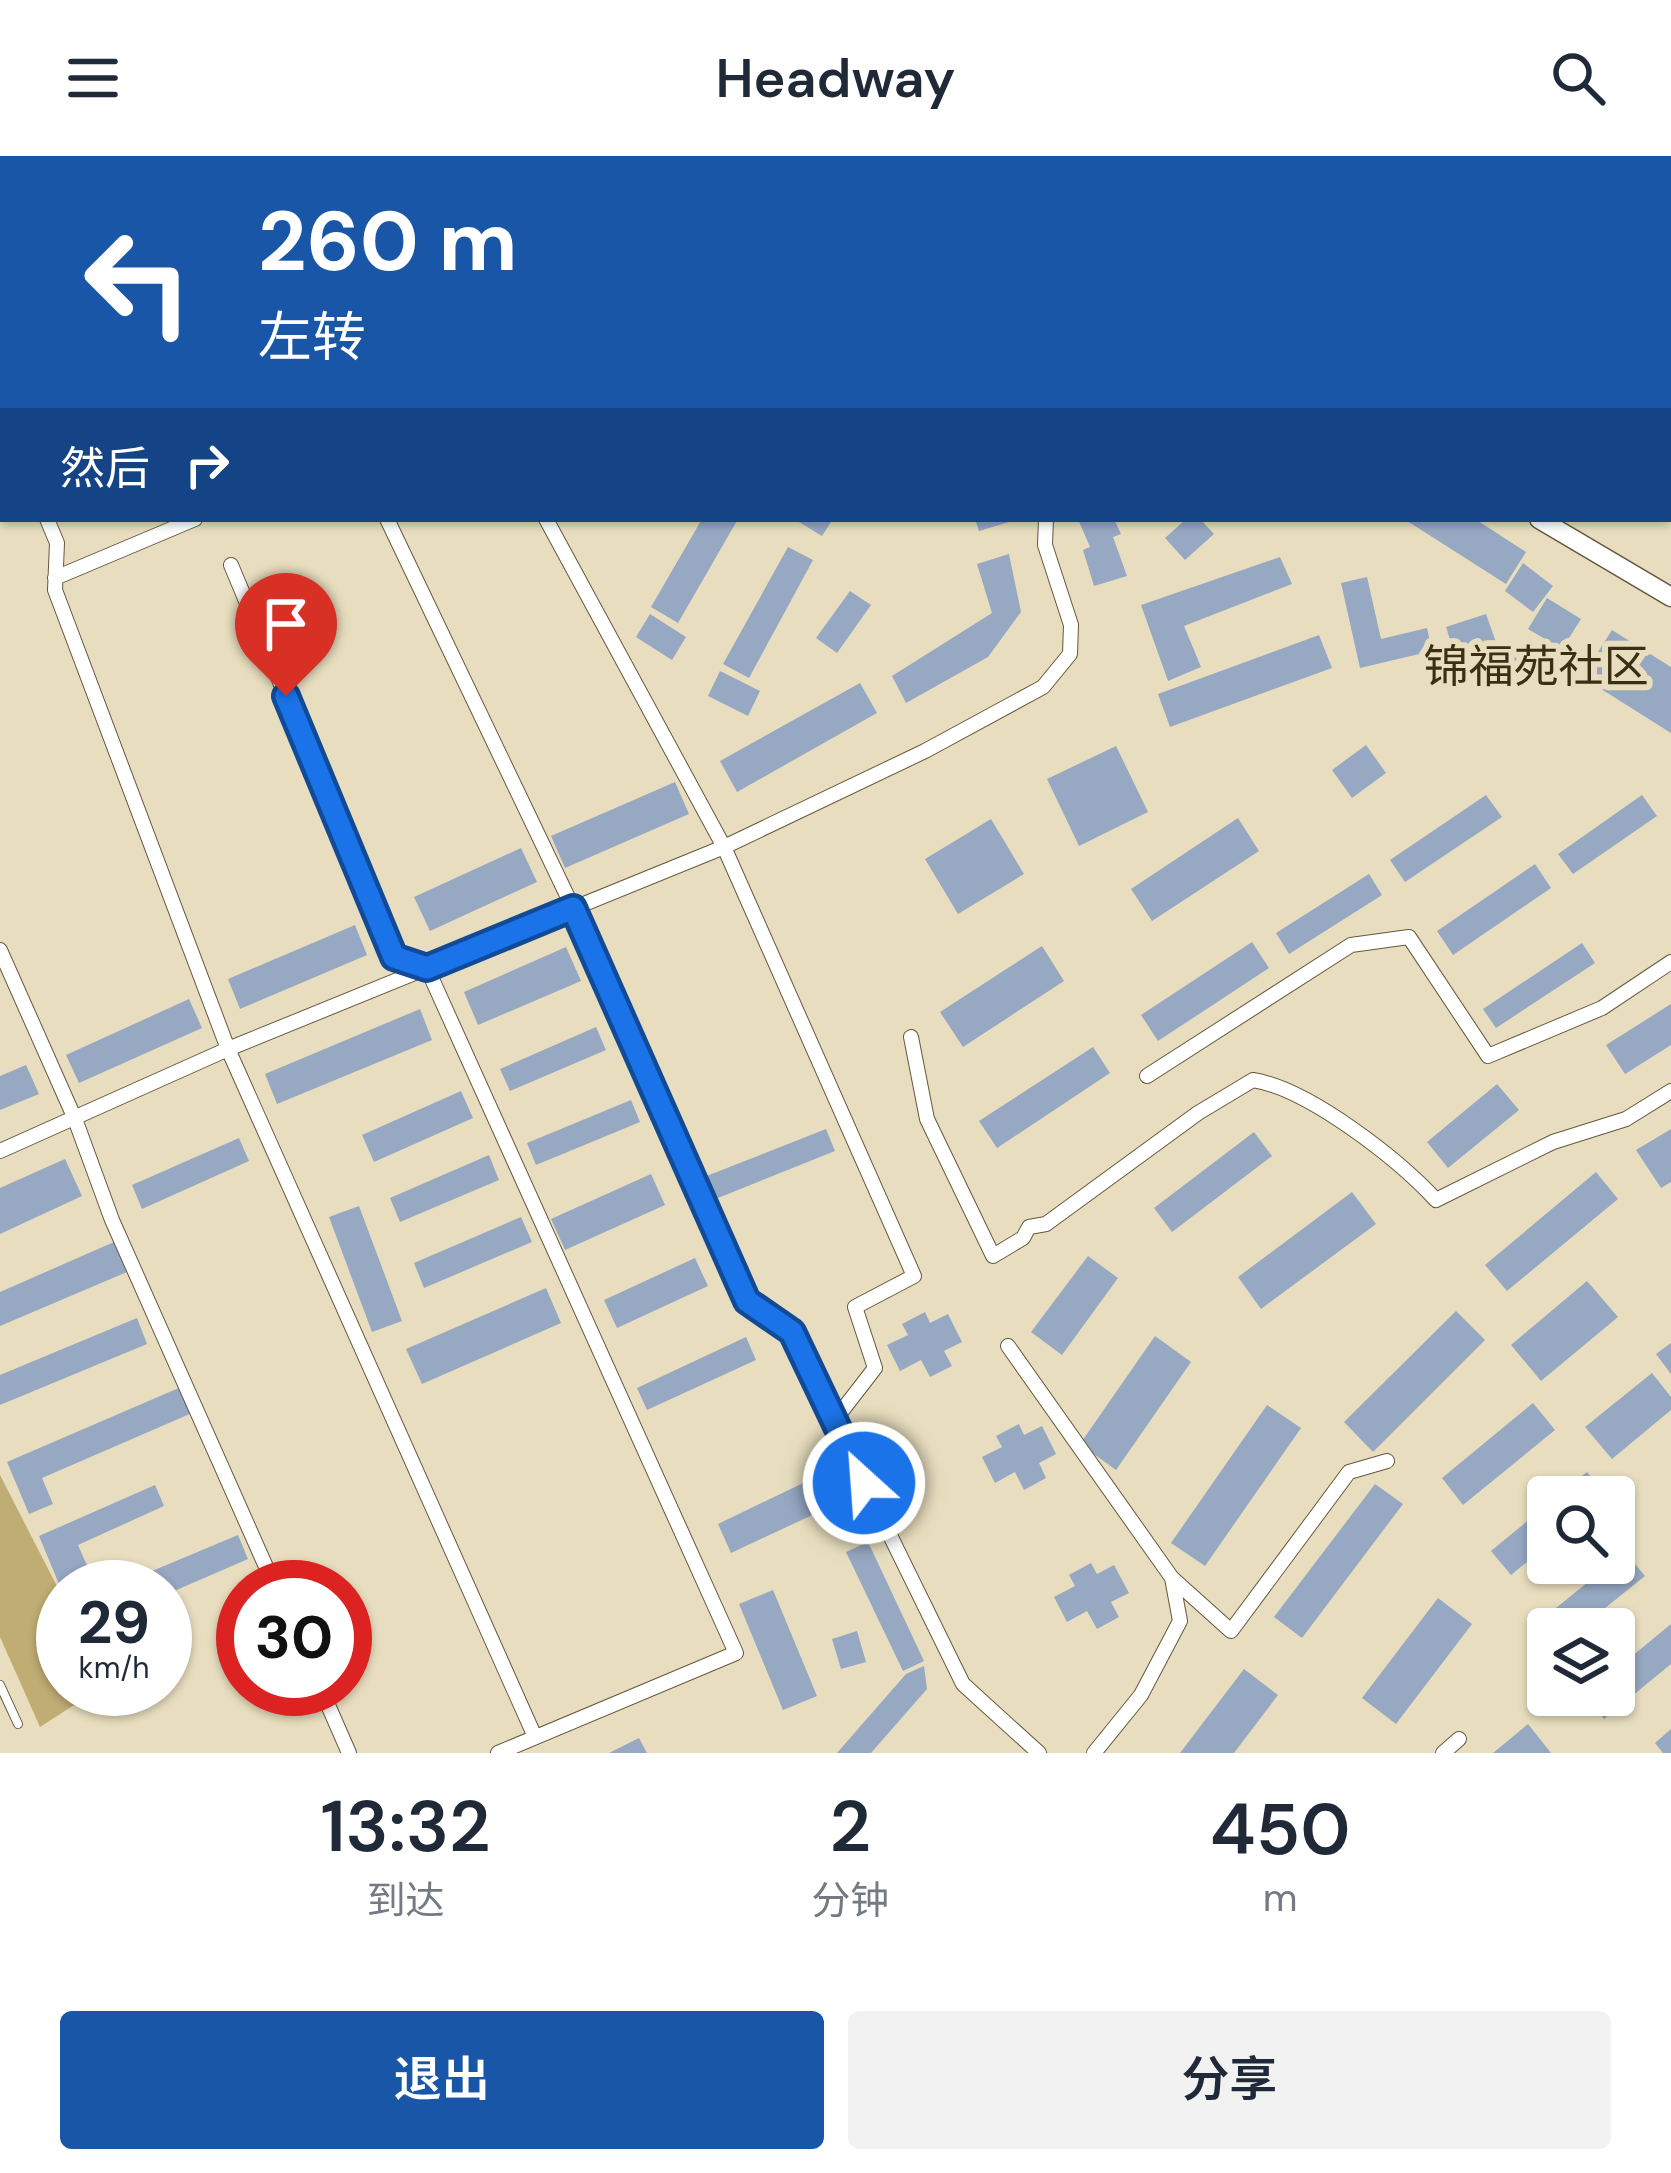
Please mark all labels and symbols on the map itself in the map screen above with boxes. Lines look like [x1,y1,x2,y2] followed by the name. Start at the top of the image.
[235,573,337,696] pin
[1423,637,1649,696] district label: 锦福苑社区
[801,1420,927,1546] position arrow
[216,1560,372,1716] speed limit sign: 30

